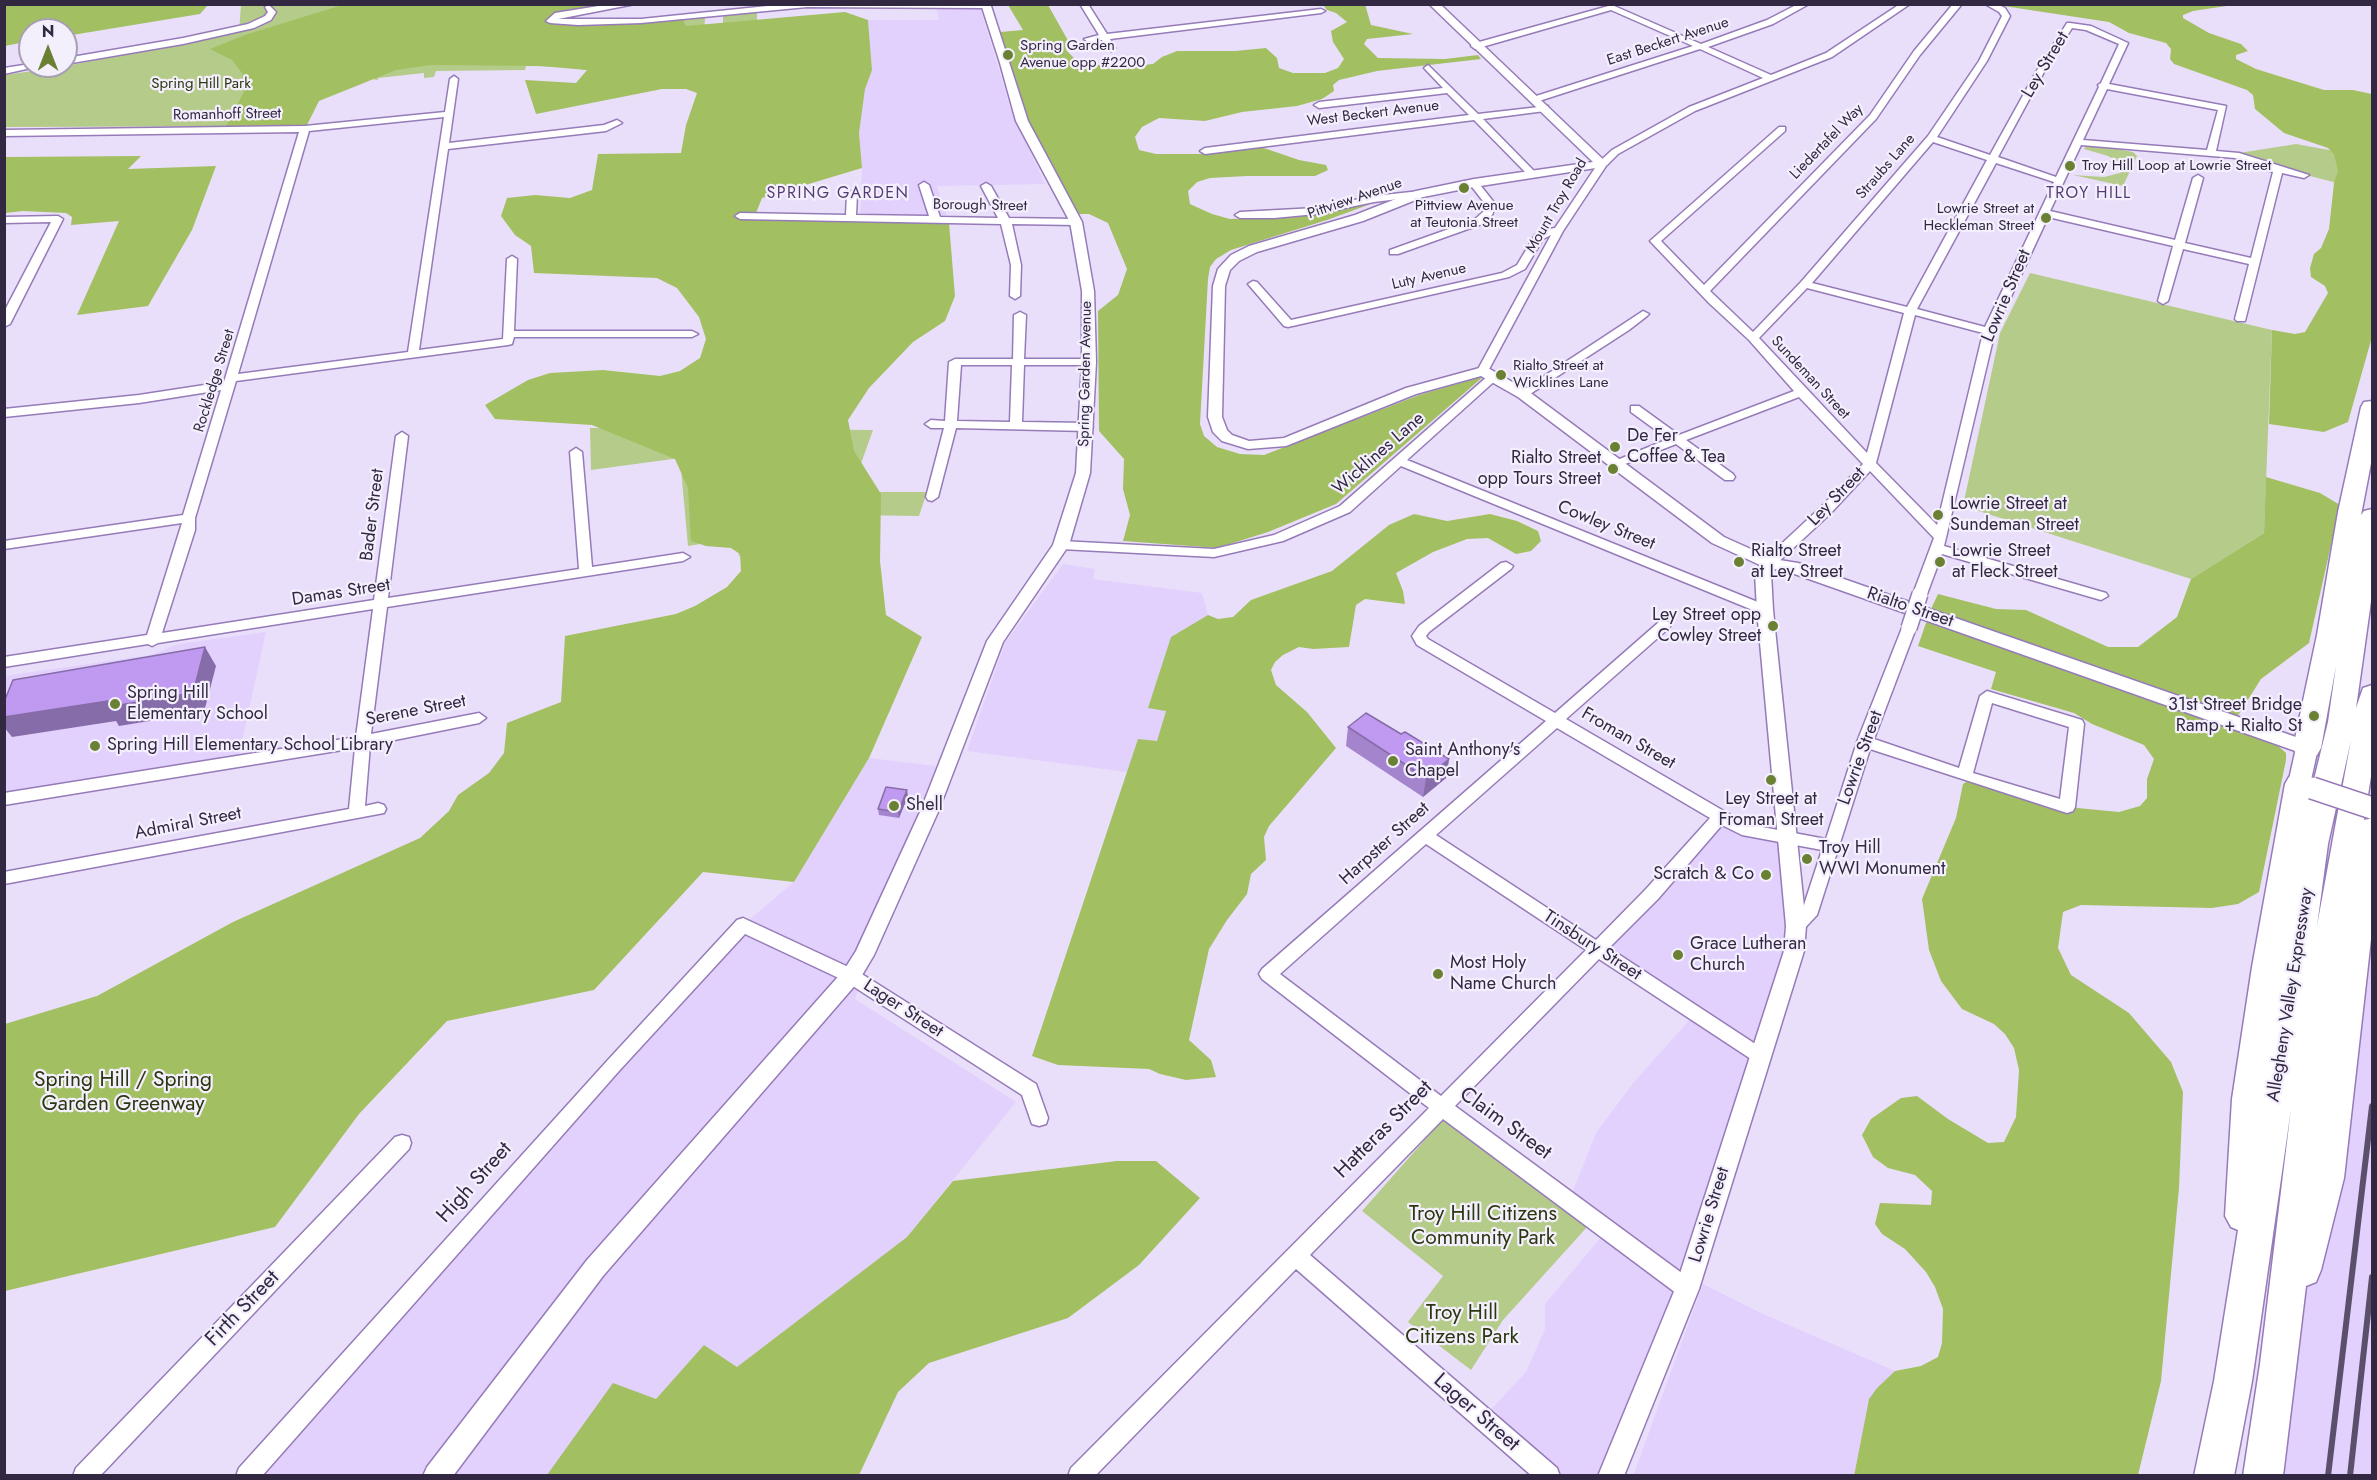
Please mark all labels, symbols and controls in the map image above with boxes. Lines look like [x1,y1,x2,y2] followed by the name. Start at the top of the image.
[1605,14,1731,70] street label: East Beckert Avenue
[18,18,78,78] north arrow
[42,20,54,43] text: N
[2018,28,2074,102] street label: Ley Street
[1020,37,1145,72] place label: Spring Garden Avenue opp #2200
[1001,48,1015,62] marker: Spring Garden Avenue opp #2200
[151,75,251,93] park label: Spring Hill Park
[1306,97,1440,131] street label: West Beckert Avenue
[1787,101,1867,183] street label: Liedertafel Way
[173,105,281,125] street label: Romanhoff Street
[1853,131,1919,203] street label: Straubs Lane
[1523,155,1591,257] street label: Mount Troy Road
[2082,157,2271,175] place label: Troy Hill Loop at Lowrie Street
[2063,159,2077,173] marker: Troy Hill Loop at Lowrie Street
[1305,174,1405,224] street label: Pittview Avenue
[1457,181,1471,195] marker: Pittview Avenue at Teutonia Street
[766,184,910,204] district label: SPRING GARDEN
[2046,184,2132,204] district label: TROY HILL
[933,196,1027,216] street label: Borough Street
[1410,197,1518,232] place label: Pittview Avenue at Teutonia Street
[1924,200,2034,235] place label: Lowrie Street at Heckleman Street
[2039,211,2053,225] marker: Lowrie Street at Heckleman Street
[1978,247,2036,345] street label: Lowrie Street
[1390,260,1468,294] street label: Luty Avenue
[1076,301,1096,447] street label: Spring Garden Avenue
[191,327,239,435] street label: Rockledge Street
[1767,333,1853,423] street label: Sundeman Street
[1513,357,1609,392] place label: Rialto Street at Wicklines Lane
[1494,368,1508,382] marker: Rialto Street at Wicklines Lane
[1329,408,1429,500] street label: Wicklines Lane
[1627,426,1725,468] place label: De Fer Coffee & Tea
[1608,440,1622,454] marker: De Fer Coffee & Tea
[1478,448,1601,490] place label: Rialto Street opp Tours Street
[1606,462,1620,476] marker: Rialto Street opp Tours Street
[1804,463,1870,531] street label: Ley Street
[357,468,389,562] street label: Bader Street
[1950,494,2079,536] place label: Lowrie Street at Sundeman Street
[1554,497,1658,555] street label: Cowley Street
[1931,508,1945,522] marker: Lowrie Street at Sundeman Street
[1751,541,1843,584] place label: Rialto Street at Ley Street
[1952,541,2058,584] place label: Lowrie Street at Fleck Street
[1732,555,1746,569] marker: Rialto Street at Ley Street
[1933,555,1947,569] marker: Lowrie Street at Fleck Street
[290,575,392,611] street label: Damas Street
[1864,583,1956,633] street label: Rialto Street
[1652,605,1761,648] place label: Ley Street opp Cowley Street
[1766,619,1780,633] marker: Ley Street opp Cowley Street
[127,683,268,726] place label: Spring Hill Elementary School
[364,691,468,731] street label: Serene Street
[2168,695,2302,738] place label: 31st Street Bridge Ramp + Rialto St
[108,697,122,711] marker: Spring Hill Elementary School
[1577,703,1679,775] street label: Froman Street
[1834,708,1888,808] street label: Lowrie Street
[2307,709,2321,723] marker: 31st Street Bridge Ramp + Rialto St
[107,735,393,757] place label: Spring Hill Elementary School Library
[88,739,102,753] marker: Spring Hill Elementary School Library
[1405,740,1520,783] place label: Saint Anthony's Chapel
[1386,754,1400,768] marker: Saint Anthony's Chapel
[1764,773,1778,787] marker: Ley Street at Froman Street
[1719,789,1823,832] place label: Ley Street at Froman Street
[906,795,943,817] place label: Shell
[1336,798,1434,890] street label: Harpster Street
[887,799,901,813] marker: Shell
[133,803,243,845] street label: Admiral Street
[1819,838,1945,880] place label: Troy Hill WWI Monument
[1800,852,1814,866] marker: Troy Hill WWI Monument
[1653,864,1754,886] place label: Scratch & Co
[1759,868,1773,882] marker: Scratch & Co
[2263,886,2319,1104] street label: Allegheny Valley Expressway
[1539,906,1645,986] street label: Tinsbury Street
[1690,934,1807,976] place label: Grace Lutheran Church
[1671,948,1685,962] marker: Grace Lutheran Church
[1450,953,1557,996] place label: Most Holy Name Church
[1431,967,1445,981] marker: Most Holy Name Church
[859,975,947,1043] street label: Lager Street
[34,1068,212,1118] park label: Spring Hill / Spring Garden Greenway
[1330,1076,1438,1184] street label: Hatteras Street
[1454,1082,1556,1166] street label: Claim Street
[432,1137,518,1229] street label: High Street
[1685,1165,1735,1265] street label: Lowrie Street
[1409,1202,1557,1252] park label: Troy Hill Citizens Community Park
[201,1266,285,1352] street label: Firth Street
[1405,1301,1519,1351] park label: Troy Hill Citizens Park
[1428,1369,1524,1457] street label: Lager Street

